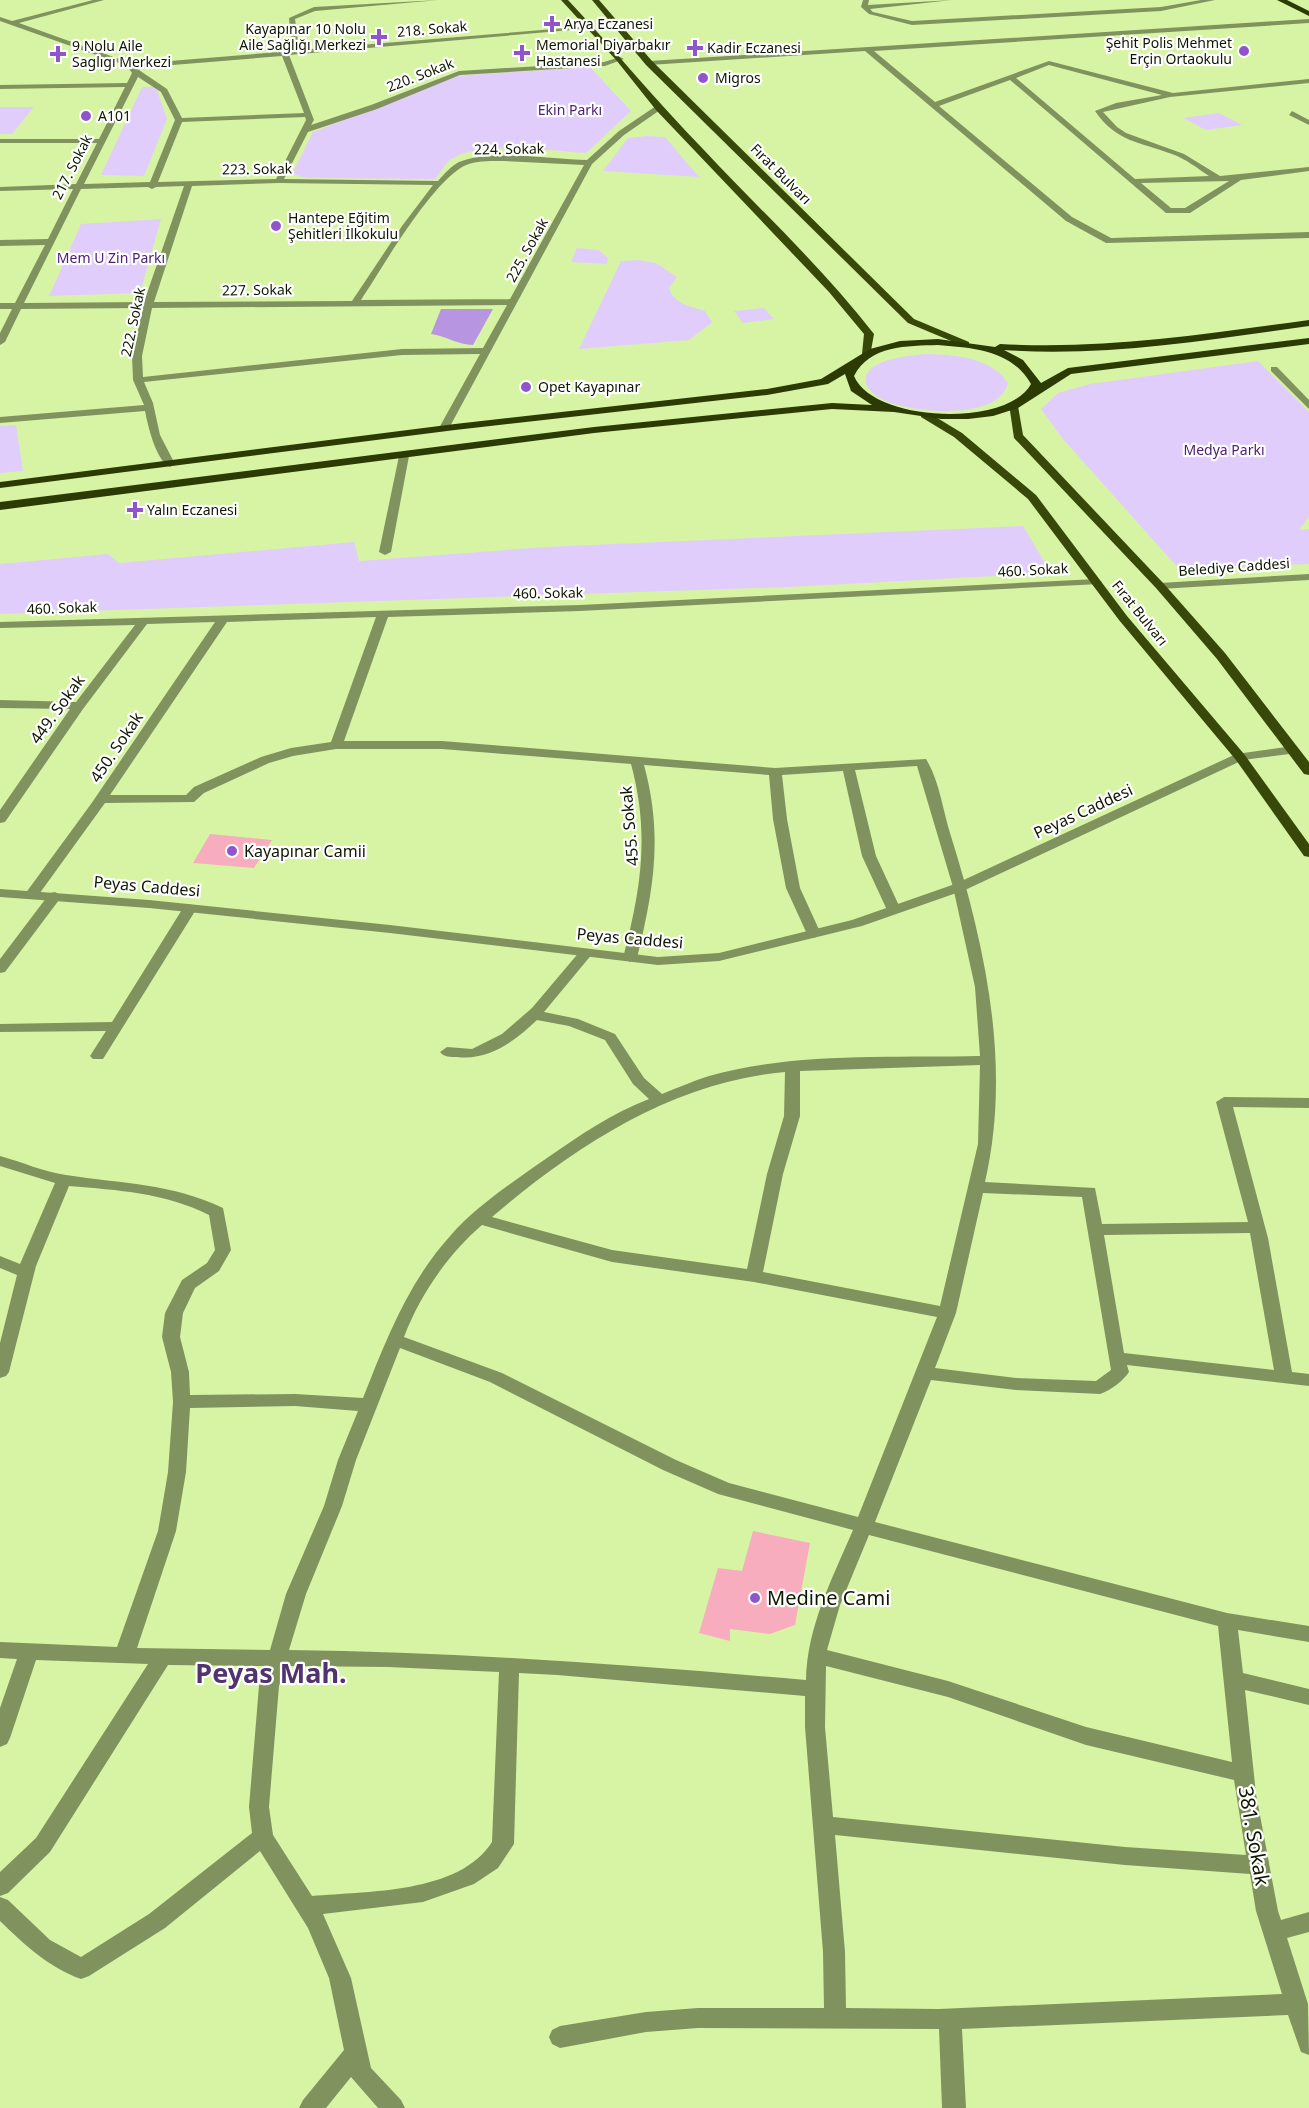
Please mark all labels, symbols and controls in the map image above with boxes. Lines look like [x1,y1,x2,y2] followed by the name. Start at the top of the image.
[564,14,653,33] place label: Arya Eczanesi
[396,16,468,41] street label: 218. Sokak
[545,17,559,31] marker: Arya Eczanesi
[239,19,366,54] place label: Kayapınar 10 Nolu Aile Sağlığı Merkezi
[370,28,388,46] marker: Kayapınar 10 Nolu Aile Sağlığı Merkezi
[1106,33,1232,68] place label: Şehit Polis Mehmet Erçin Ortaokulu
[536,35,671,70] place label: Memorial Diyarbakır Hastanesi
[72,36,171,71] place label: 9 Nolu Aile Saglıgı Merkezi
[707,38,801,57] place label: Kadir Eczanesi
[688,41,702,55] marker: Kadir Eczanesi
[513,44,531,62] marker: Memorial Diyarbakır Hastanesi
[1237,44,1251,58] marker: Şehit Polis Mehmet Erçin Ortaokulu
[49,45,67,63] marker: 9 Nolu Aile Saglıgı Merkezi
[384,53,457,96] street label: 220. Sokak
[715,68,761,87] place label: Migros
[696,71,710,85] marker: Migros
[538,100,602,119] park label: Ekin Parkı
[98,106,131,125] place label: A101
[79,109,93,123] marker: A101
[47,131,96,202] street label: 217. Sokak
[474,138,545,159] street label: 224. Sokak
[747,139,816,208] street label: Fırat Bulvarı
[222,158,293,179] street label: 223. Sokak
[288,208,398,243] place label: Hantepe Eğitim Şehitleri İlkokulu
[501,214,552,285] street label: 225. Sokak
[269,219,283,233] marker: Hantepe Eğitim Şehitleri İlkokulu
[57,248,165,267] park label: Mem U Zin Parkı
[222,279,293,300] street label: 227. Sokak
[116,285,149,358] street label: 222. Sokak
[538,377,640,396] place label: Opet Kayapınar
[519,380,533,394] marker: Opet Kayapınar
[1183,440,1265,459] park label: Medya Parkı
[147,500,237,519] place label: Yalın Eczanesi
[128,503,142,517] marker: Yalın Eczanesi
[1178,553,1290,580] street label: Belediye Caddesi
[997,558,1069,581] street label: 460. Sokak
[1108,576,1173,649] street label: Fırat Bulvarı
[513,582,584,603] street label: 460. Sokak
[26,597,98,618] street label: 460. Sokak
[24,670,90,748] street label: 449. Sokak
[84,707,148,786] street label: 450. Sokak
[1030,778,1136,844] street label: Peyas Caddesi
[614,785,643,867] street label: 455. Sokak
[244,840,366,862] place label: Kayapınar Camii
[225,844,239,858] marker: Kayapınar Camii
[93,870,201,902] street label: Peyas Caddesi
[576,922,684,954] street label: Peyas Caddesi
[767,1584,890,1611] place label: Medine Cami
[748,1591,762,1605] marker: Medine Cami
[195,1654,347,1691] district label: Peyas Mah.
[1232,1784,1277,1888] street label: 381. Sokak

